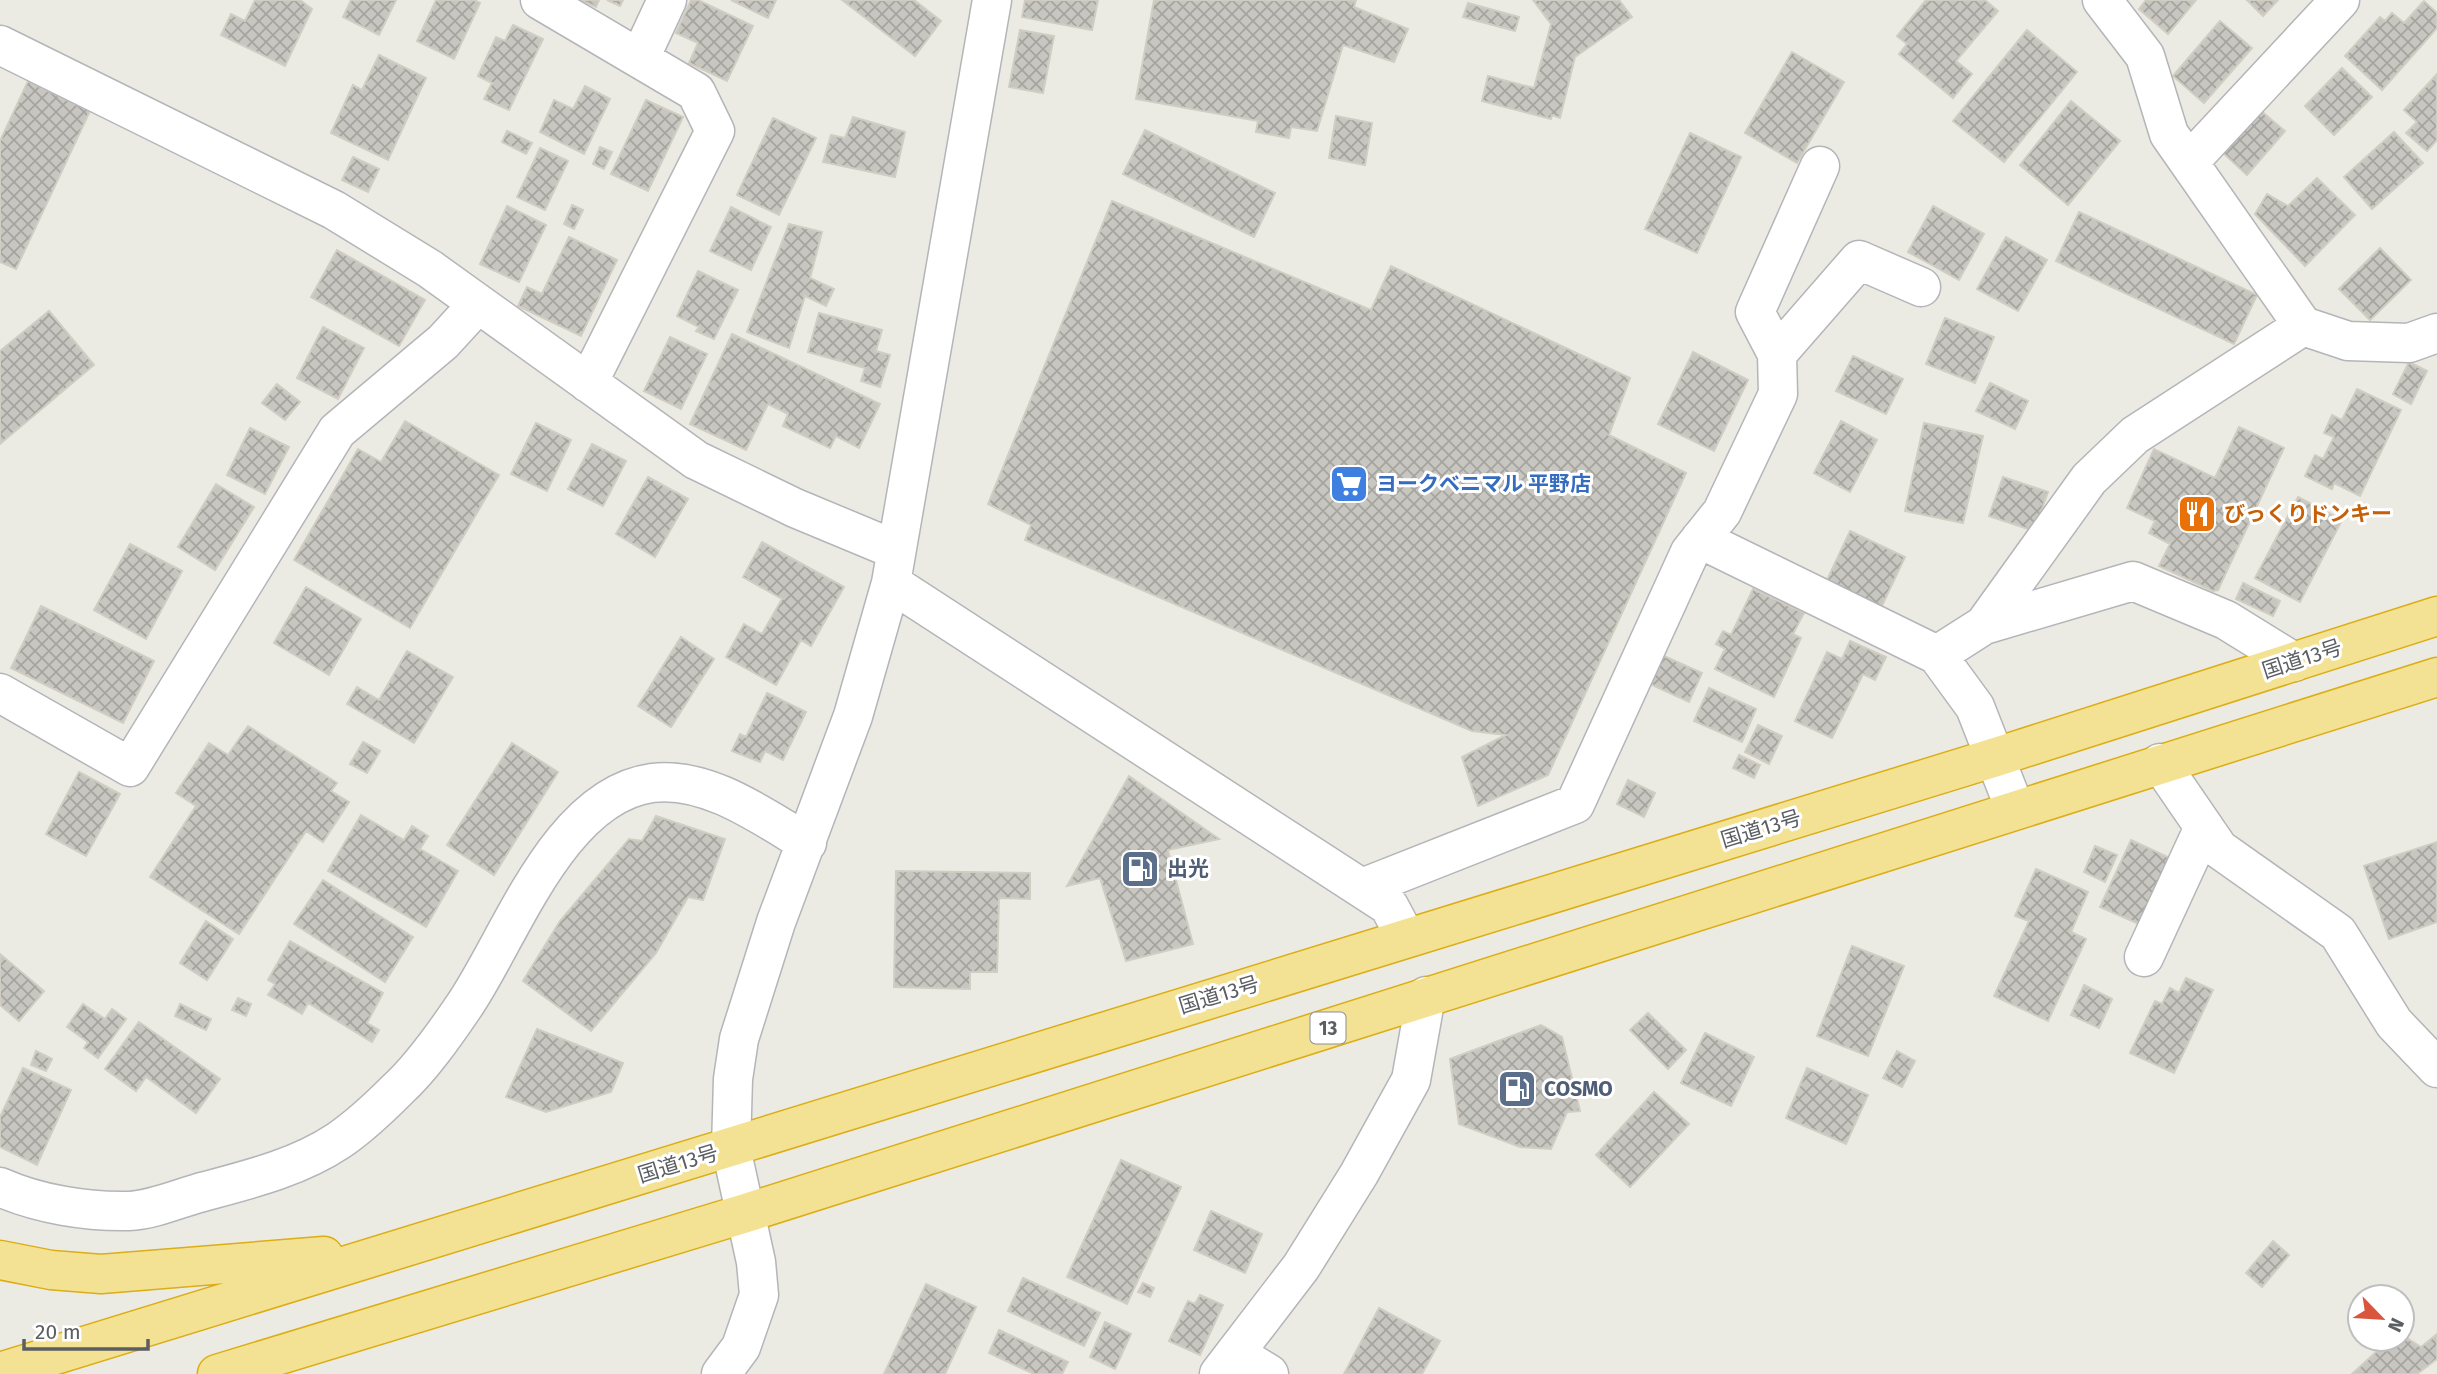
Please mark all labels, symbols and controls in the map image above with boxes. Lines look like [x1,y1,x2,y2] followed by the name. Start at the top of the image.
[1328,463,1370,505] supermarket icon: ヨークベニマル 平野店
[1376,471,1591,497] place label: ヨークベニマル 平野店
[2176,493,2218,535] restaurant icon: びっくりドンキー
[2224,501,2392,527] place label: びっくりドンキー
[2259,634,2345,684] street label: 国道13号
[1718,804,1804,854] street label: 国道13号
[1119,848,1161,890] fuel station icon: 出光
[1167,856,1209,882] place label: 出光
[1176,970,1262,1020] street label: 国道13号
[1310,1012,1346,1044] road number: 13
[1496,1068,1538,1110] fuel station icon: COSMO
[1544,1076,1613,1102] place label: COSMO
[635,1139,721,1189] street label: 国道13号
[2346,1283,2416,1353] north arrow
[24,1308,149,1352] scale bar
[2383,1314,2409,1336] text: N
[35,1319,81,1345] text: 20 m

